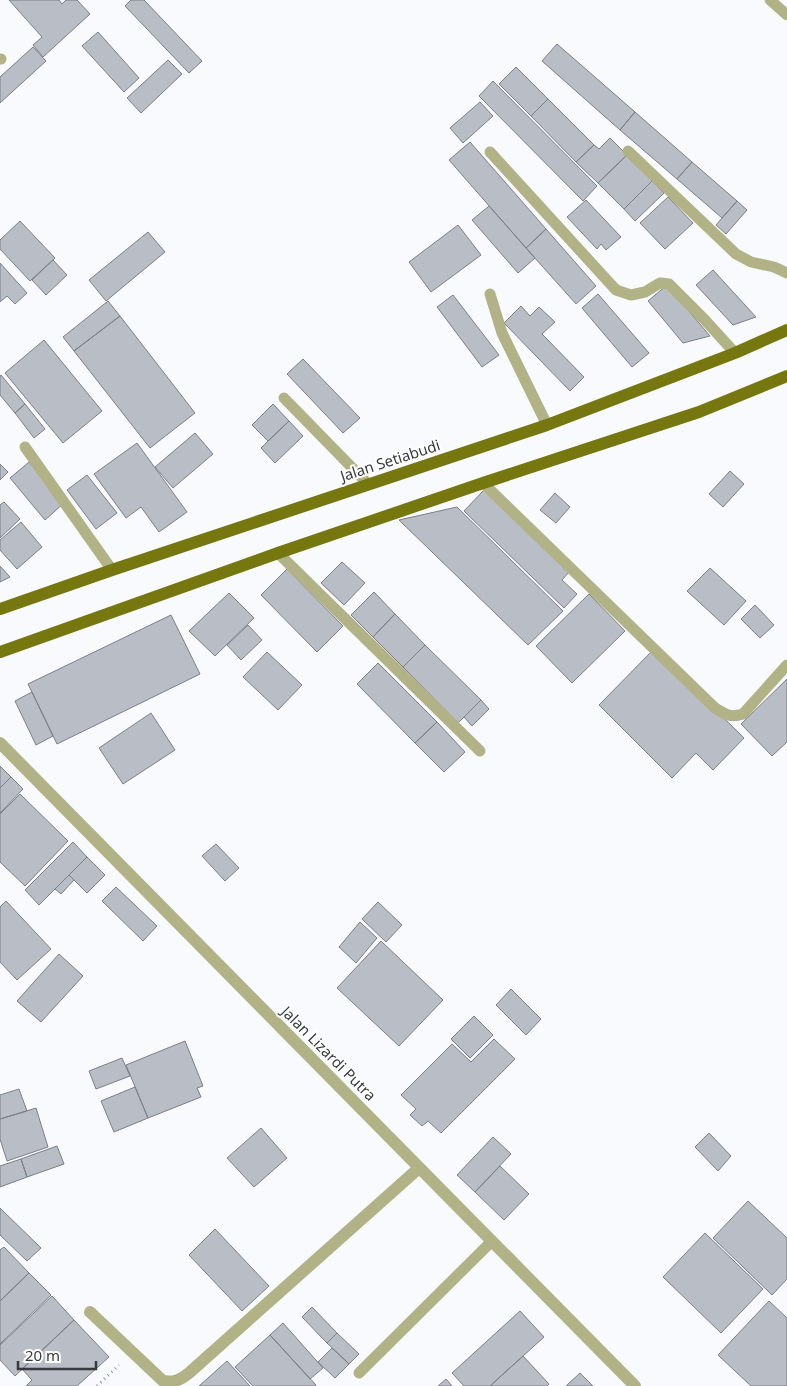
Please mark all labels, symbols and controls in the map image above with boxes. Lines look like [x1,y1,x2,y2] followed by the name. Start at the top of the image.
[336,434,443,486] street label: Jalan Setiabudi
[276,1000,381,1105] street label: Jalan Lizardi Putra
[18,1338,95,1370] scale bar
[25,1345,60,1365] text: 20 m

